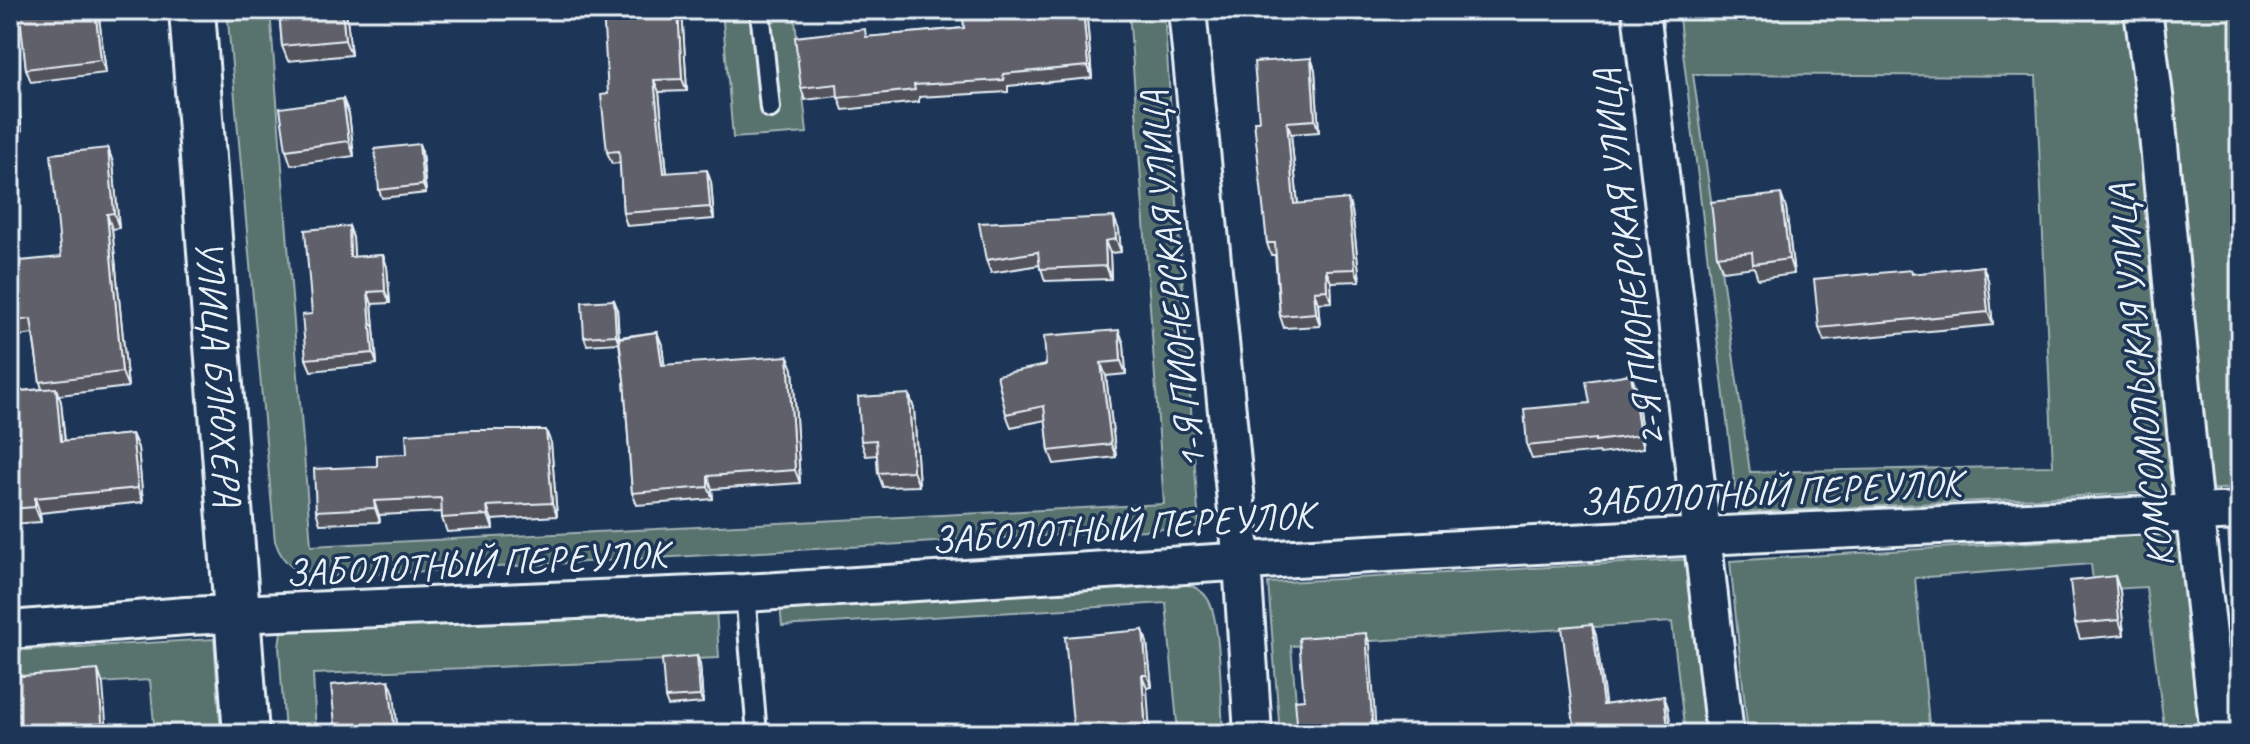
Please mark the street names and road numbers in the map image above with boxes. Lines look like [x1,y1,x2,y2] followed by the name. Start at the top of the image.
[1582,66,1675,449] street label: 2-Я ПИОНЕРСКАЯ УЛИЦА
[1129,88,1216,471] street label: 1-Я ПИОНЕРСКАЯ УЛИЦА
[2097,182,2184,569] street label: КОМСОМОЛЬСКАЯ УЛИЦА
[185,238,252,509] street label: УЛИЦА БЛЮХЕРА
[1578,459,1969,526] street label: ЗАБОЛОТНЫЙ ПЕРЕУЛОК
[930,490,1321,564] street label: ЗАБОЛОТНЫЙ ПЕРЕУЛОК
[284,530,675,597] street label: ЗАБОЛОТНЫЙ ПЕРЕУЛОК

